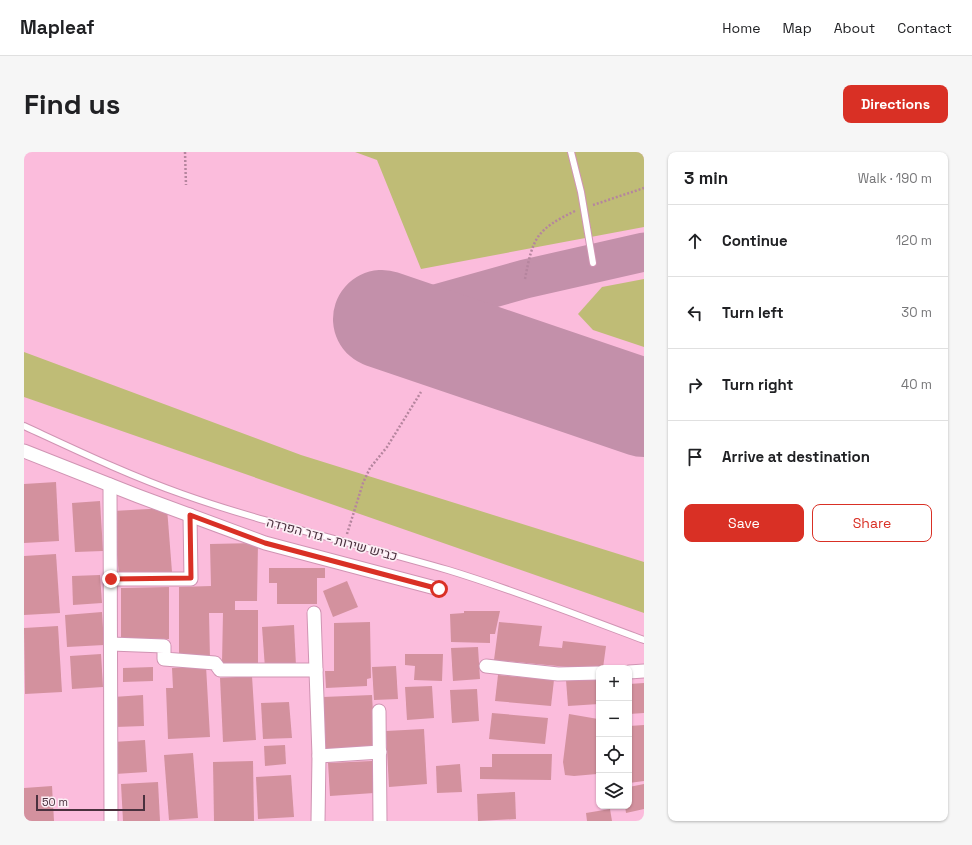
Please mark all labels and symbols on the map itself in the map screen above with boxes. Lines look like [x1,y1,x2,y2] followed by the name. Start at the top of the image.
[265,513,399,565] street label: כביש שירות - גדר הפרדה
[102,570,120,588] route end
[430,580,448,598] route start
[36,793,145,812] scale bar

